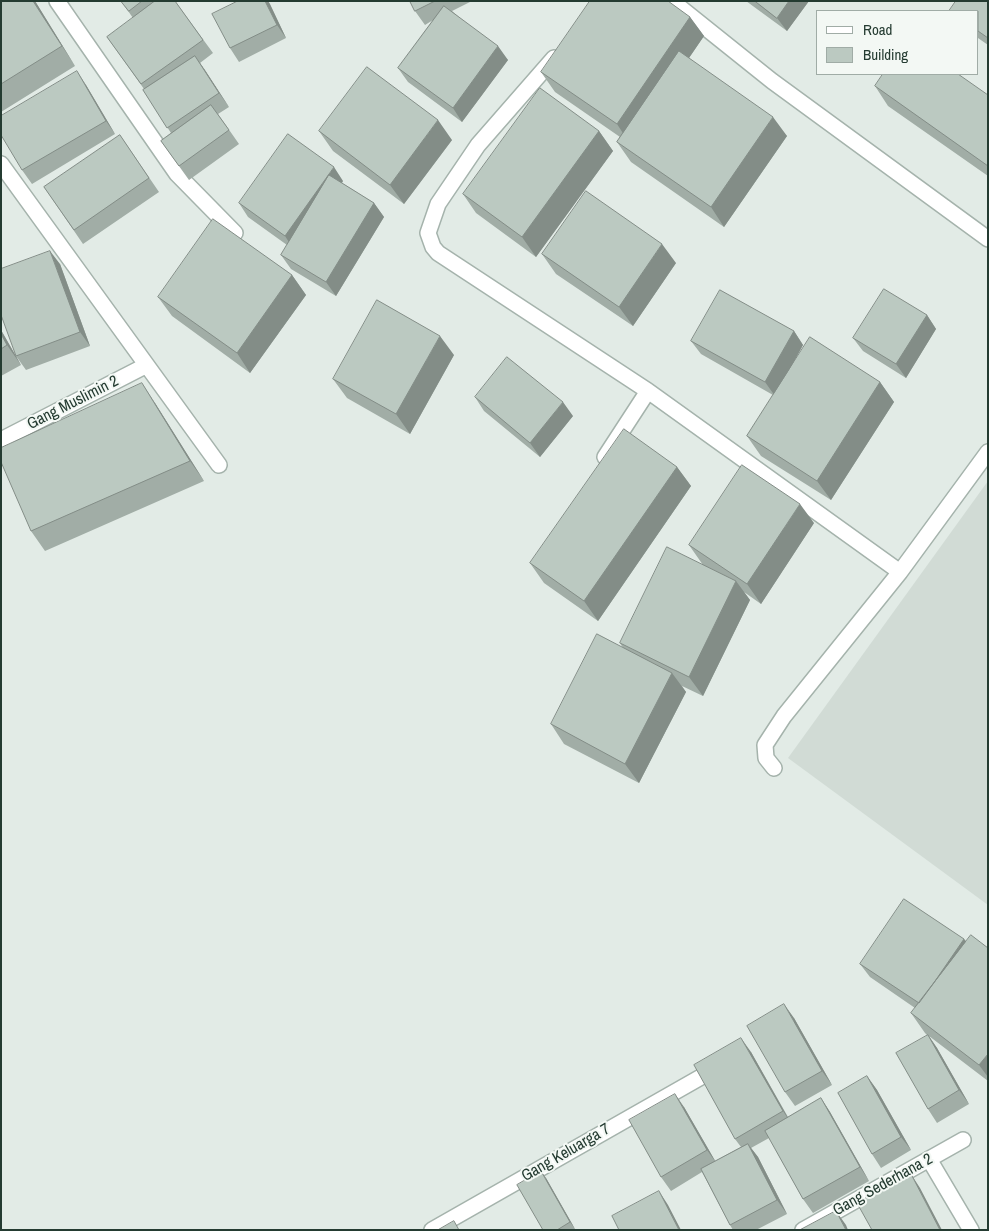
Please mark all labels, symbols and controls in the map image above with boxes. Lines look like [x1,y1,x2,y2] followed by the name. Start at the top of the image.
[816,10,979,75] legend
[863,19,892,40] text: Road
[863,44,908,65] text: Building
[24,372,122,434] street label: Gang Muslimin 2
[518,1120,614,1186] street label: Gang Keluarga 7
[830,1150,936,1220] street label: Gang Sederhana 2

